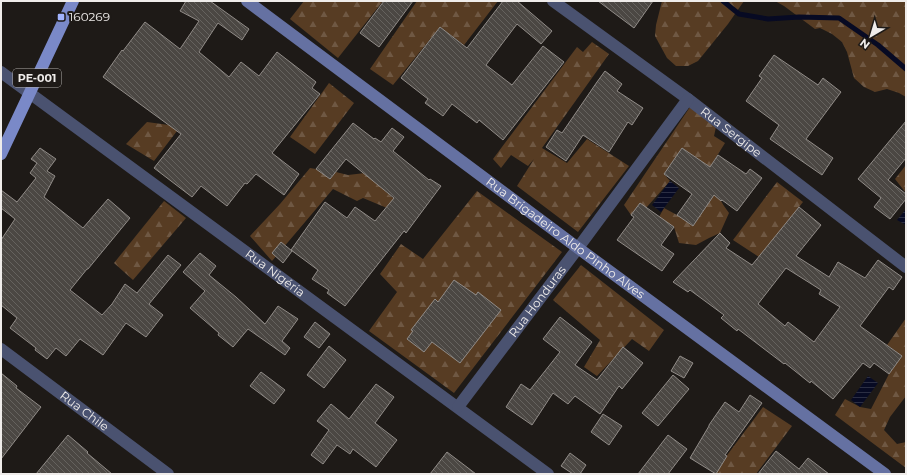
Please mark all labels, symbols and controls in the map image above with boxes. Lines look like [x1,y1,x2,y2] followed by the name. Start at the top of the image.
[69,9,110,24] place label: 160269
[56,12,66,22] marker: 160269
[851,16,891,56] north arrow
[857,36,873,52] text: N
[13,69,61,87] road number: PE-001
[698,103,765,160] street label: Rua Sergipe
[483,174,648,302] street label: Rua Brigadeiro Aldo Pinho Alves
[242,246,308,300] street label: Rua Nigéria
[505,262,569,340] street label: Rua Honduras
[57,388,112,434] street label: Rua Chile

